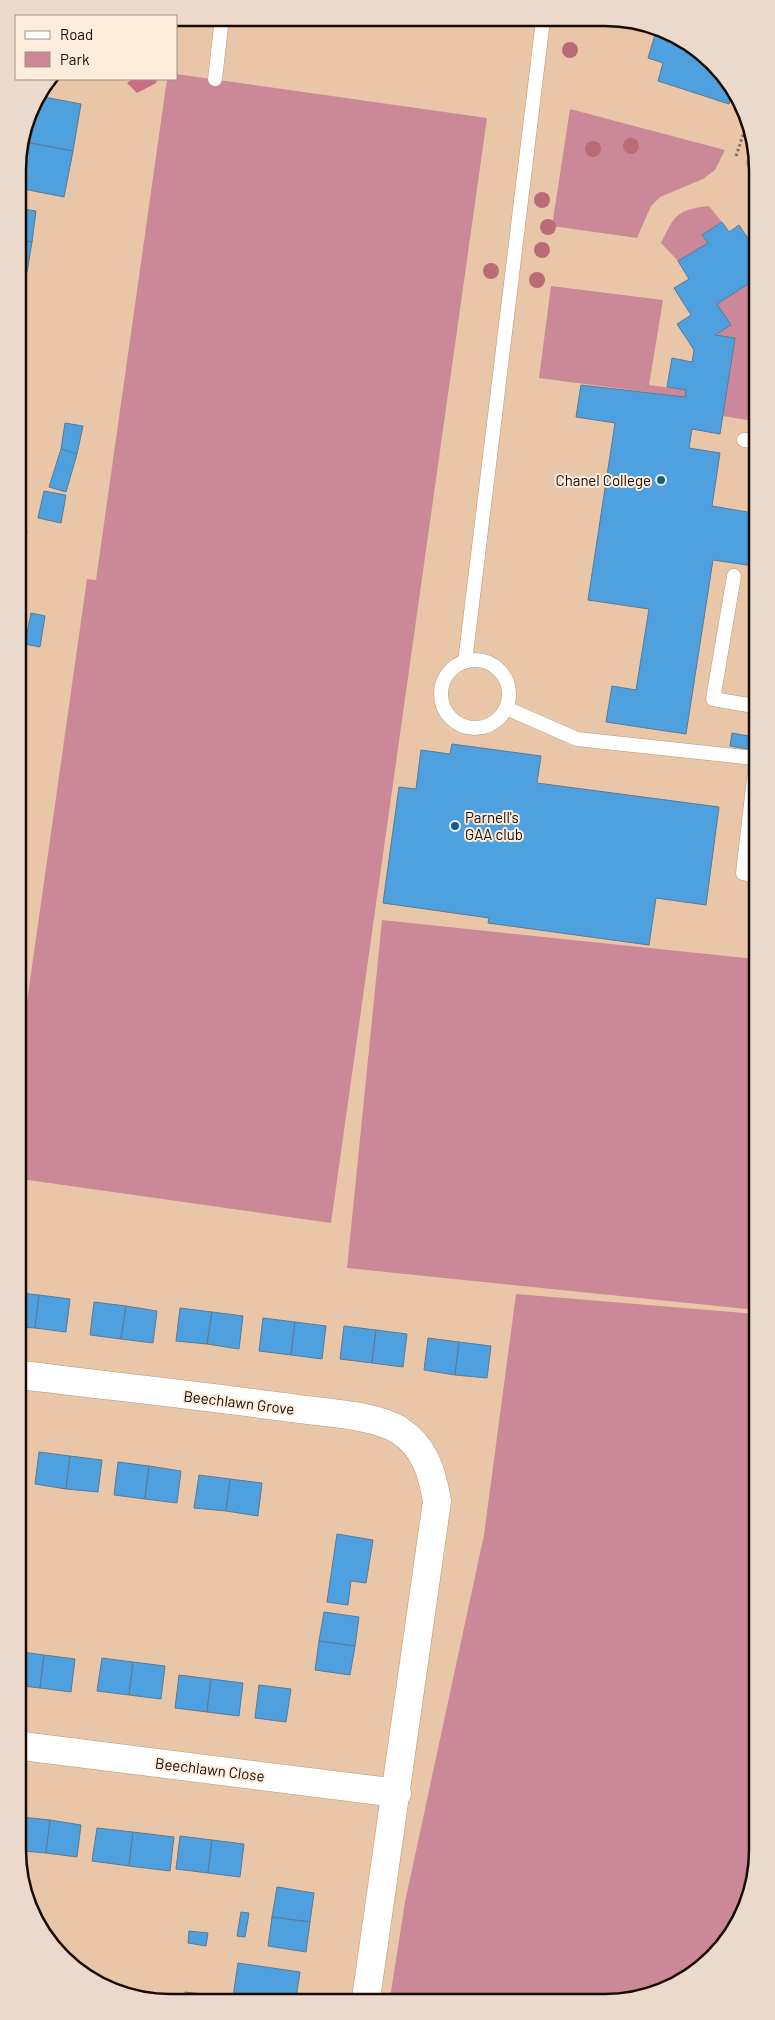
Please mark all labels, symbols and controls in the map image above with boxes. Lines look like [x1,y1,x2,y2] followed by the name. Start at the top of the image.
[15,15,178,80] legend
[60,25,93,43] text: Road
[60,50,90,68] text: Park
[556,471,651,489] place label: Chanel College
[655,474,667,486] marker: Chanel College
[465,808,523,843] place label: Parnell's GAA club
[449,820,461,832] marker: Parnell's GAA club
[183,1386,295,1418] street label: Beechlawn Grove
[154,1753,266,1785] street label: Beechlawn Close

